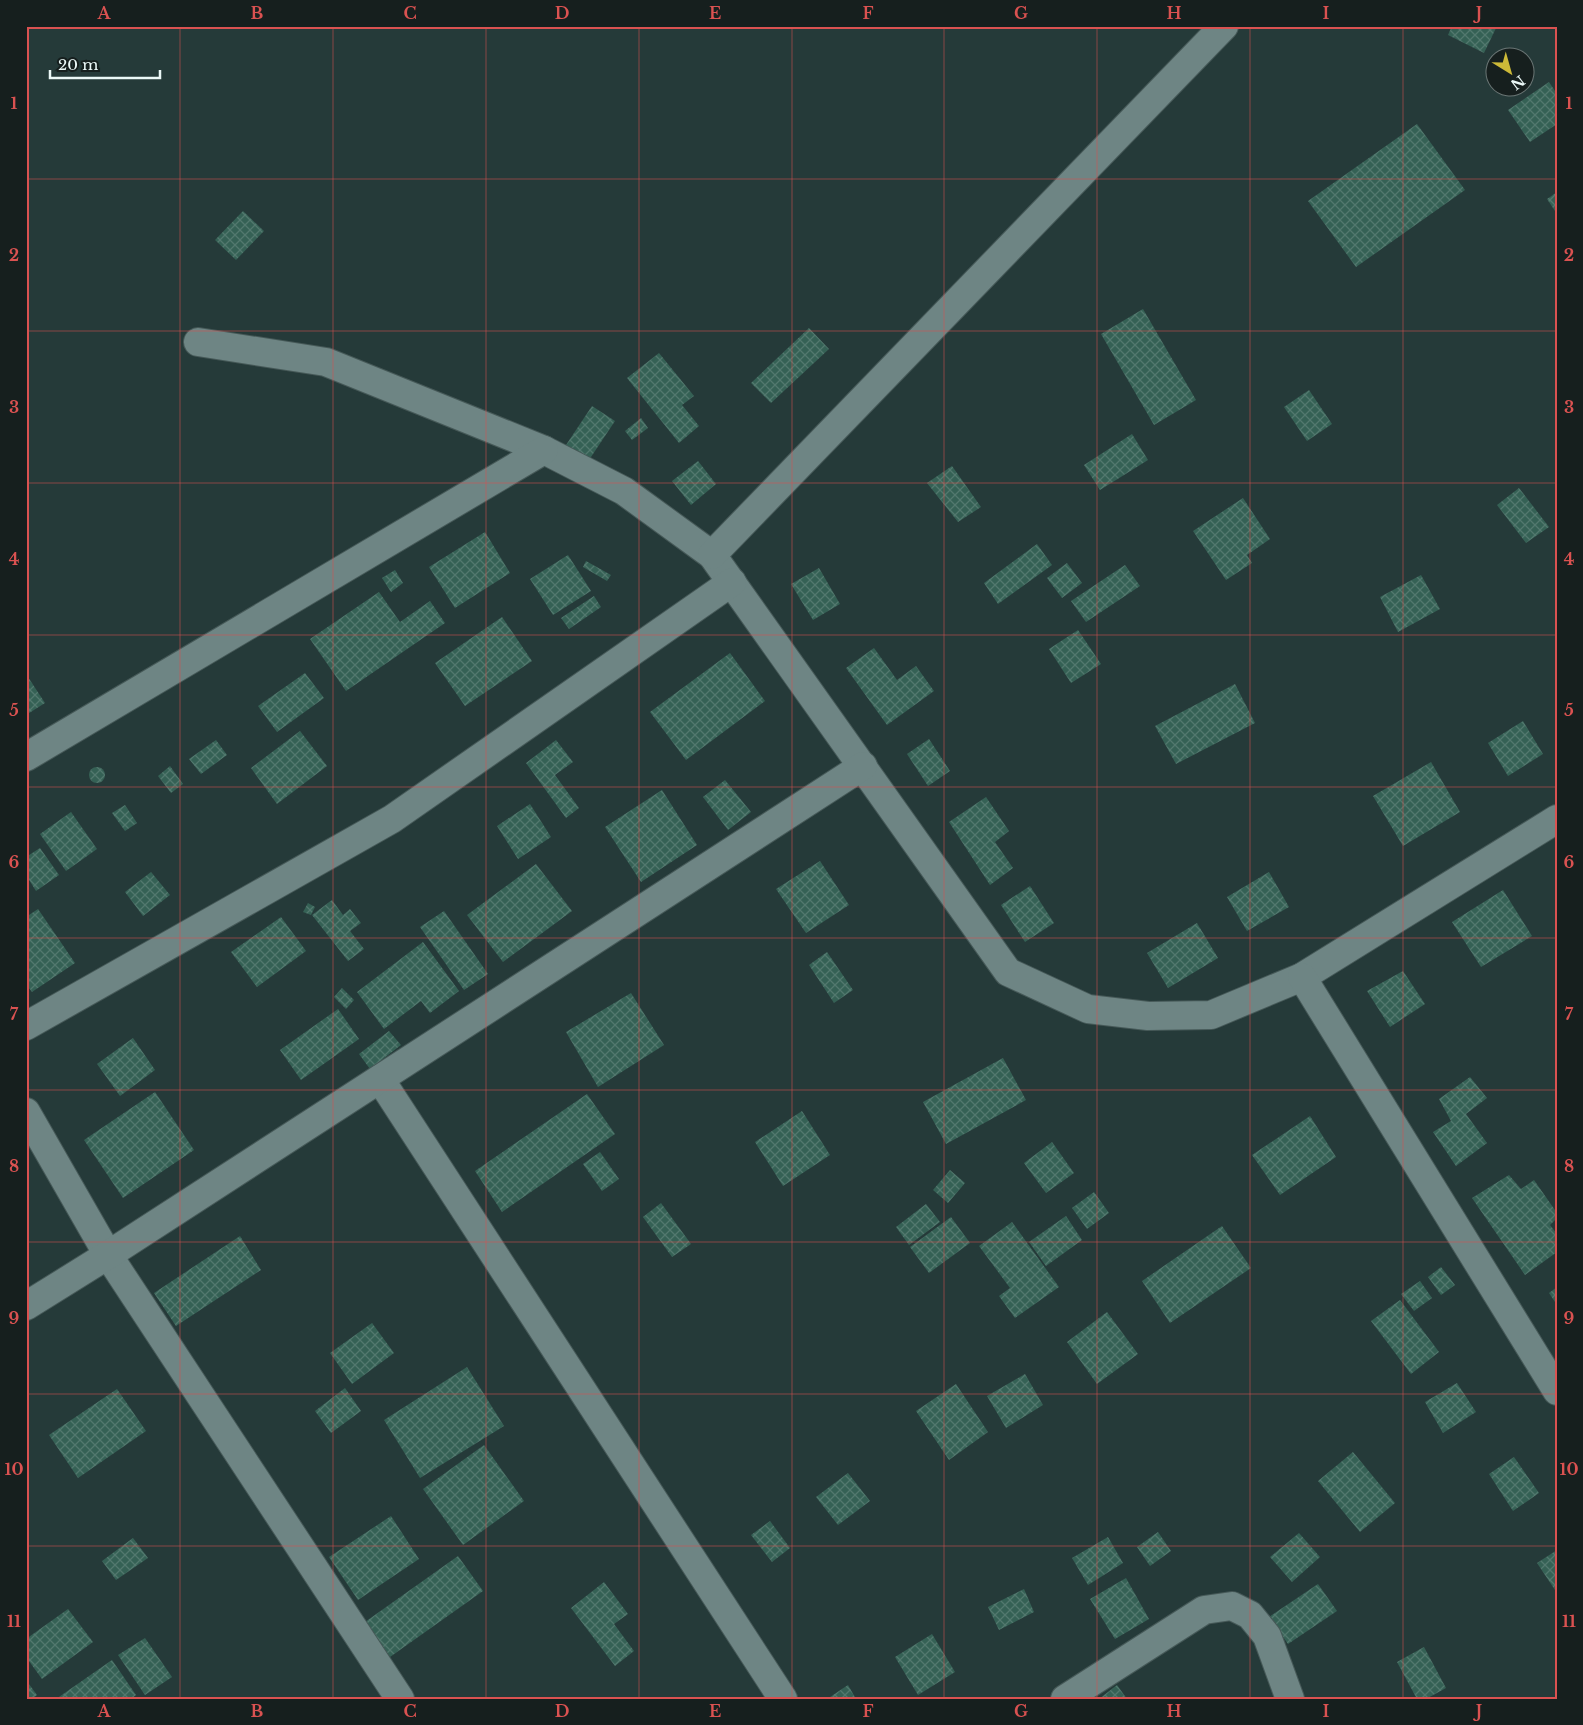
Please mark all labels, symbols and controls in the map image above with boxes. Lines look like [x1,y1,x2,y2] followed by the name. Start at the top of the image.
[97,3,112,23] text: A
[251,3,264,23] text: B
[403,3,417,23] text: C
[555,3,569,23] text: D
[709,3,721,23] text: E
[862,3,874,23] text: F
[1014,3,1028,23] text: G
[1166,3,1182,23] text: H
[1323,3,1330,23] text: I
[1473,3,1482,23] text: J
[50,48,160,80] scale bar
[1486,48,1536,98] north arrow
[58,55,98,74] text: 20 m
[1507,71,1528,94] text: N
[11,93,18,113] text: 1
[1566,93,1573,113] text: 1
[9,245,19,265] text: 2
[1564,245,1574,265] text: 2
[9,397,19,417] text: 3
[1564,397,1574,417] text: 3
[9,549,19,569] text: 4
[1564,549,1574,569] text: 4
[9,700,19,720] text: 5
[1564,700,1574,720] text: 5
[9,852,20,872] text: 6
[1564,852,1575,872] text: 6
[10,1004,19,1024] text: 7
[1565,1004,1574,1024] text: 7
[9,1156,19,1176] text: 8
[1564,1156,1574,1176] text: 8
[9,1308,20,1328] text: 9
[1564,1308,1575,1328] text: 9
[4,1459,24,1479] text: 10
[1559,1459,1579,1479] text: 10
[7,1611,21,1631] text: 11
[1562,1611,1576,1631] text: 11
[97,1701,112,1721] text: A
[251,1701,264,1721] text: B
[403,1701,417,1721] text: C
[555,1701,569,1721] text: D
[709,1701,721,1721] text: E
[862,1701,874,1721] text: F
[1014,1701,1028,1721] text: G
[1166,1701,1182,1721] text: H
[1323,1701,1330,1721] text: I
[1473,1701,1482,1721] text: J

